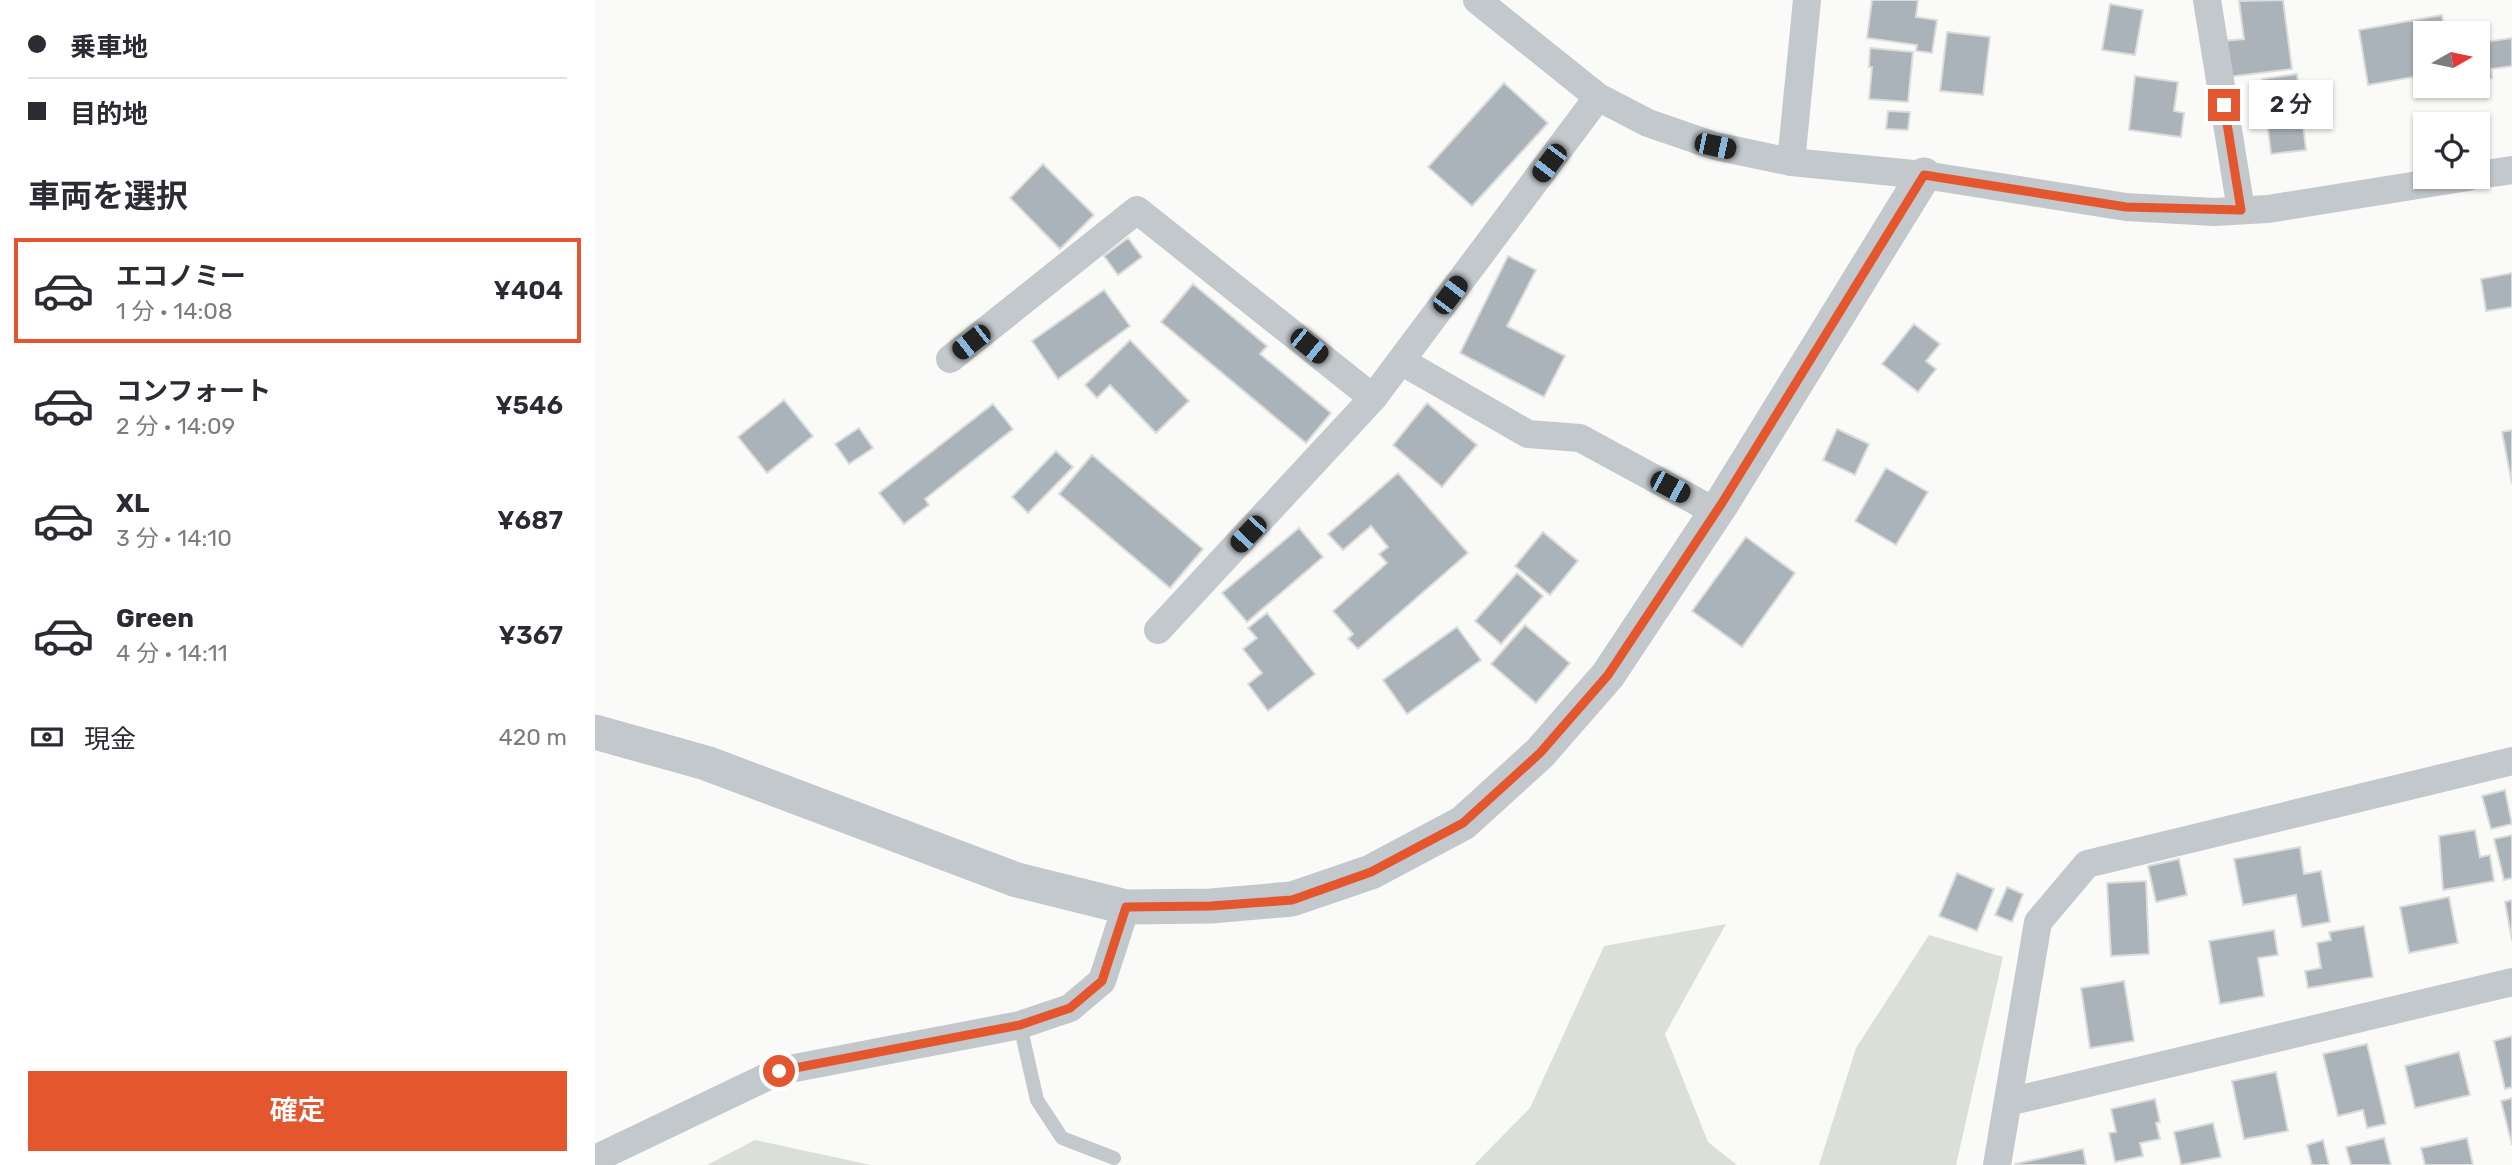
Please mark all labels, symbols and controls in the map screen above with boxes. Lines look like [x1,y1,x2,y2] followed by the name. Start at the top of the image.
[2413,21,2490,98] north arrow
[2413,21,2490,189] map controls
[70,32,148,63] text: 乗車地
[2249,80,2333,130] callout: 2 分
[2208,89,2240,121] route end
[2270,90,2312,118] text: 2 分
[70,99,148,130] text: 目的地
[2413,112,2490,189] button: locate
[1693,131,1738,161] car
[1528,140,1571,186] car
[28,177,188,215] text: 車両を選択
[32,259,95,322] icon: car
[116,261,246,292] text: エコノミー
[1429,272,1472,318] car
[494,275,563,306] text: ¥404
[116,297,233,325] text: 1 分 · 14:08
[948,321,995,363] car
[1287,325,1332,367] car
[32,374,95,437] icon: car
[116,376,271,407] text: コンフォート
[495,390,563,421] text: ¥546
[116,412,235,440] text: 2 分 · 14:09
[1647,468,1694,506] car
[116,488,149,519] text: XL
[32,489,95,552] icon: car
[497,505,563,536] text: ¥687
[1226,511,1271,557] car
[116,524,232,552] text: 3 分 · 14:10
[116,603,194,634] text: Green
[32,604,95,667] icon: car
[499,620,563,651] text: ¥367
[116,639,227,667] text: 4 分 · 14:11
[28,718,66,756] icon: cash
[499,723,567,751] text: 420 m
[84,724,136,755] text: 現金
[763,1055,795,1087] route start
[28,1071,567,1151] button: 確定

